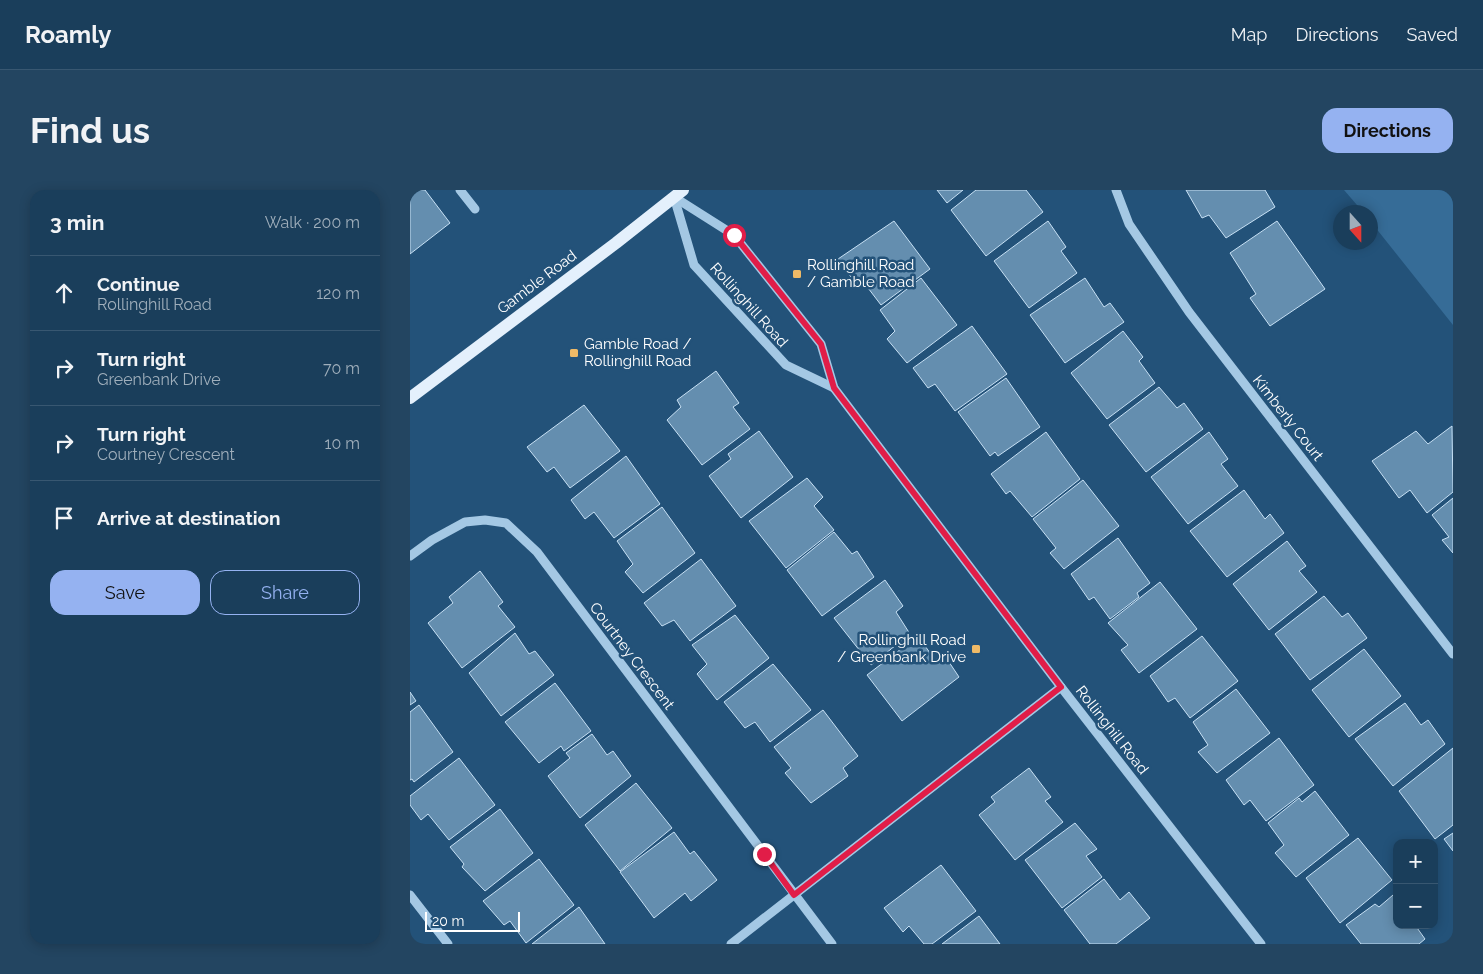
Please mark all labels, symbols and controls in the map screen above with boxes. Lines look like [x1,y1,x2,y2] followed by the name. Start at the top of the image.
[25,20,111,49] text: Roamly
[1231,24,1267,45] text: Map
[1295,24,1379,45] text: Directions
[1407,24,1458,45] text: Saved
[1322,108,1453,153] button: Directions
[30,110,150,151] text: Find us
[1333,205,1378,250] north arrow
[50,210,104,235] text: 3 min
[265,213,360,232] text: Walk · 200 m
[723,224,746,247] route start
[494,246,580,318] street label: Gamble Road
[807,256,915,291] place label: Rollinghill Road / Gamble Road
[706,259,792,351] street label: Rollinghill Road
[791,268,803,280] marker: Rollinghill Road / Gamble Road
[97,273,180,295] text: Continue
[50,279,78,307] icon: ahead
[316,284,360,303] text: 120 m
[97,295,212,314] text: Rollinghill Road
[584,335,692,370] place label: Gamble Road / Rollinghill Road
[568,347,580,359] marker: Gamble Road / Rollinghill Road
[97,348,186,370] text: Turn right
[50,354,78,382] icon: right
[323,359,360,378] text: 70 m
[97,370,221,389] text: Greenbank Drive
[1249,372,1327,464] street label: Kimberly Court
[97,423,186,445] text: Turn right
[50,429,78,457] icon: right
[325,434,360,453] text: 10 m
[97,445,235,464] text: Courtney Crescent
[50,504,78,532] icon: arrive
[97,507,281,529] text: Arrive at destination
[50,570,200,615] button: Save
[210,570,360,615] button: Share
[586,599,678,713] street label: Courtney Crescent
[837,631,966,666] place label: Rollinghill Road / Greenbank Drive
[970,643,982,655] marker: Rollinghill Road / Greenbank Drive
[1072,682,1152,778] street label: Rollinghill Road
[1393,839,1438,929] map controls
[1393,839,1438,884] button: +
[753,843,776,866] route end
[1393,884,1438,929] button: −
[425,909,520,932] scale bar
[432,913,464,929] text: 20 m

